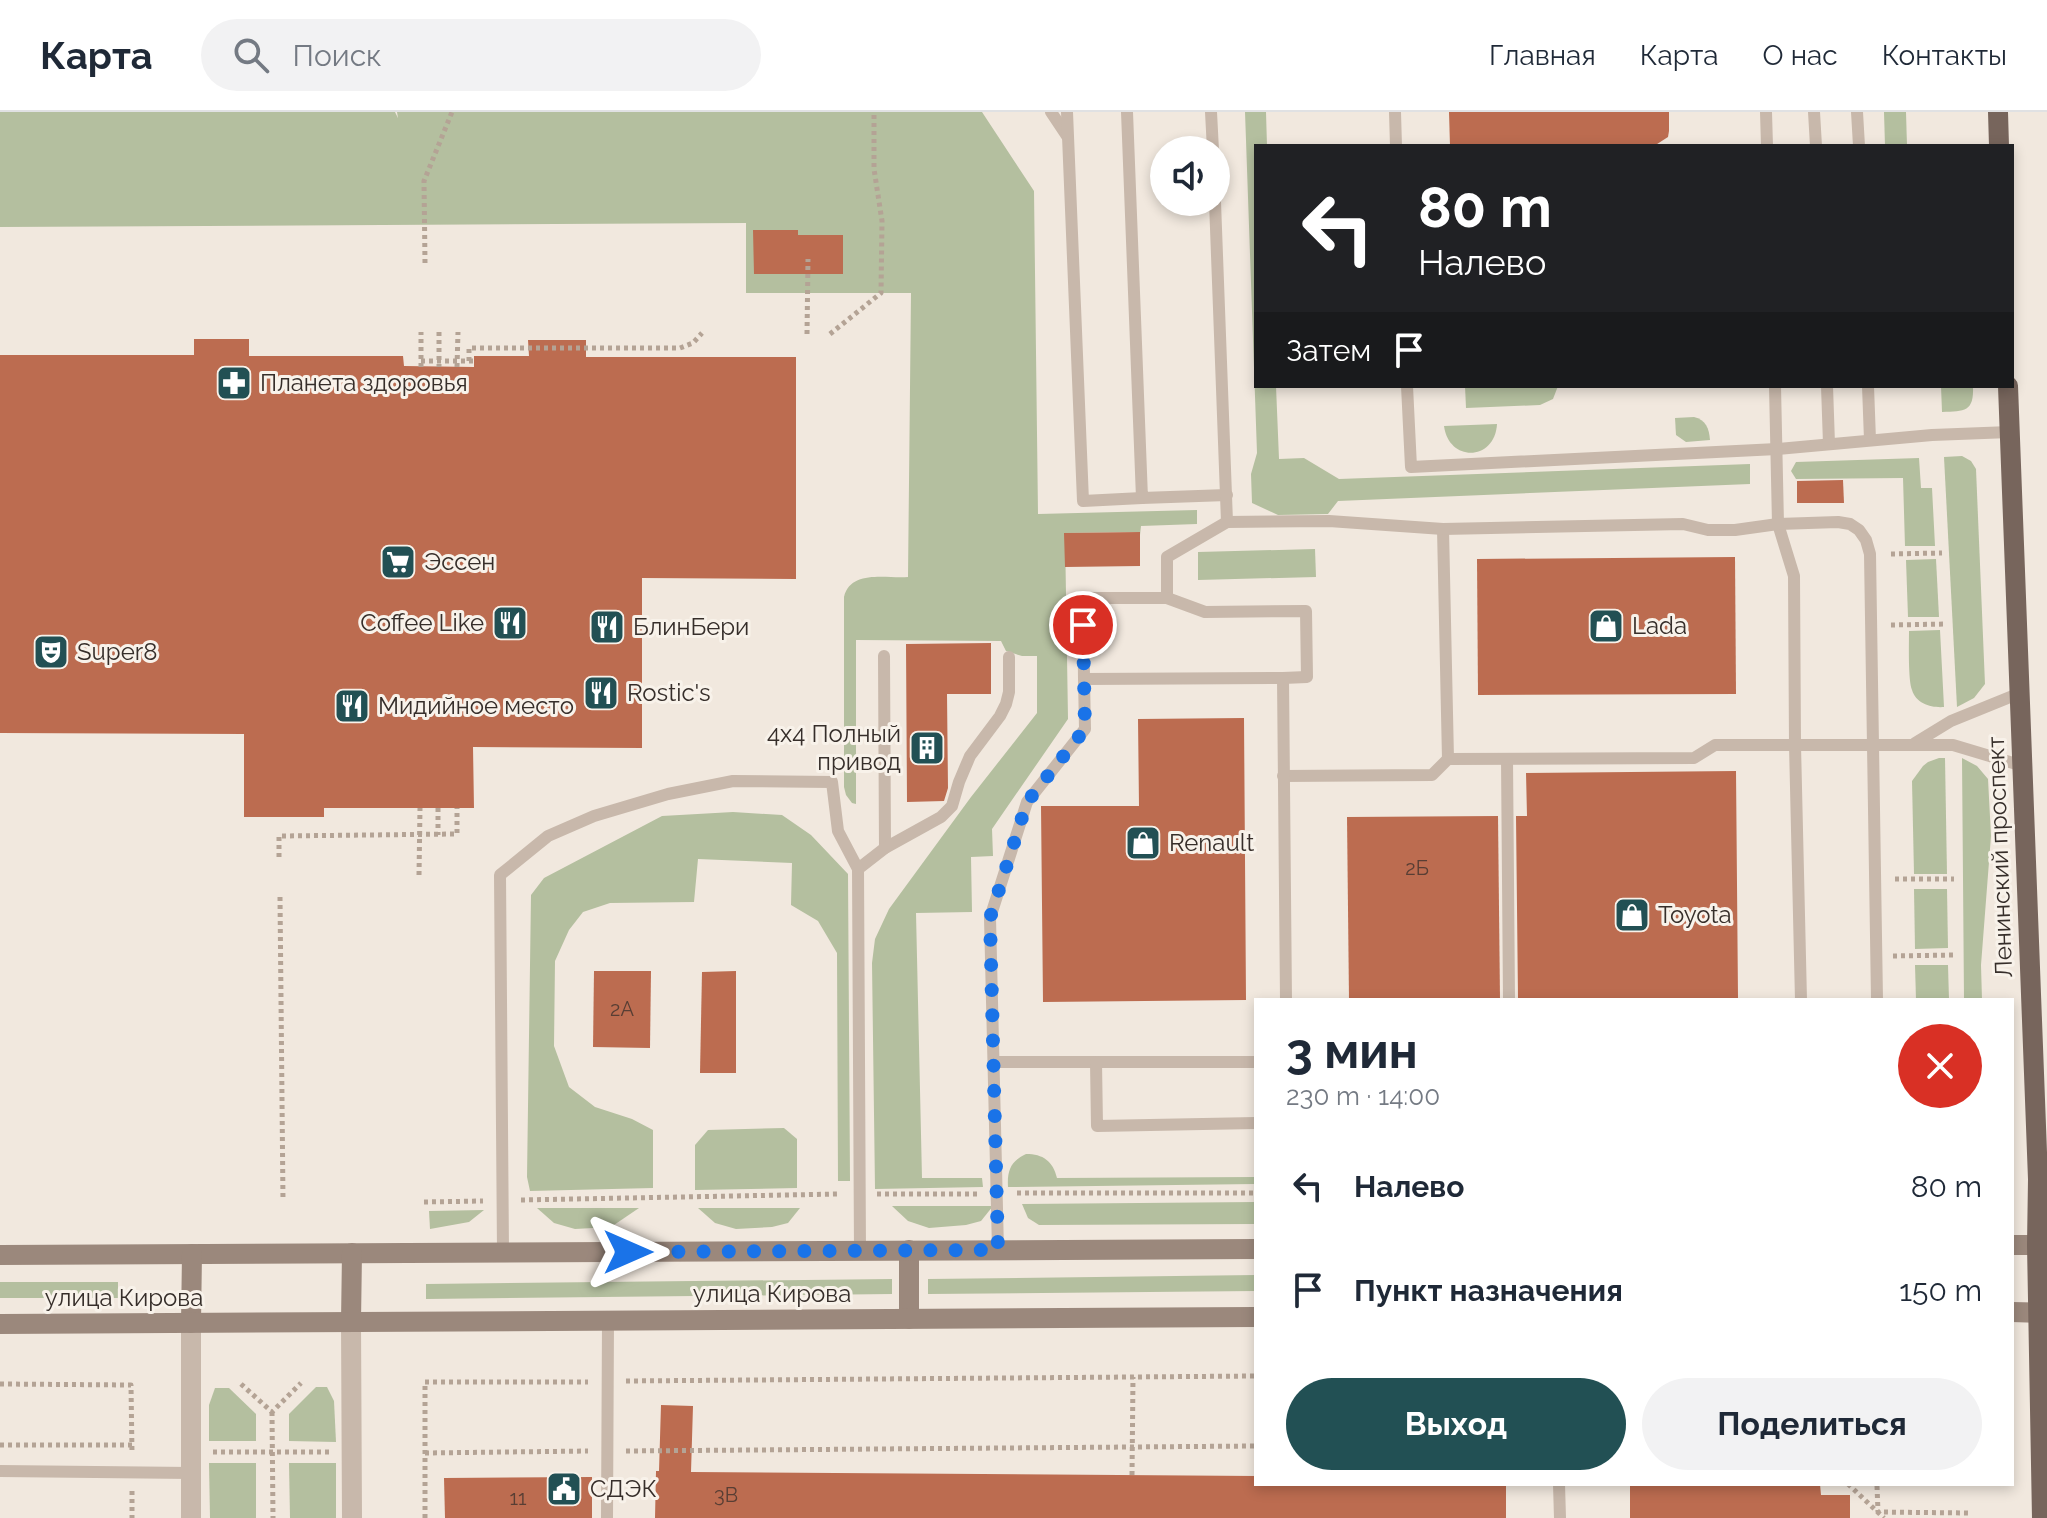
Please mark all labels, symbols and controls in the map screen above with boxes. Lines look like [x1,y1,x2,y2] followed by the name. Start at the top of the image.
[201,19,761,91] search box
[40,33,153,78] text: Карта
[229,33,273,77] icon: search
[293,38,382,73] text: Поиск
[1489,39,1596,72] text: Главная
[1640,39,1719,72] text: Карта
[1763,39,1838,72] text: О нас
[1882,39,2007,72] text: Контакты
[1150,136,1230,216] map controls
[1150,136,1230,216] button: sound
[1418,174,1552,240] text: 80 m
[1286,176,1390,280] icon: left
[1418,241,1546,283] text: Налево
[1387,328,1431,372] icon: arrive
[1286,333,1371,368] text: Затем
[215,364,253,402] pharmacy icon: Планета здоровья
[260,368,468,397] place label: Планета здоровья
[379,543,417,581] supermarket icon: Эссен
[424,547,495,576] place label: Эссен
[1049,591,1117,659] pin
[1061,603,1105,647] icon: arrive
[491,604,529,642] restaurant icon: Coffee Like
[1587,607,1625,645] shop icon: Lada
[360,608,484,637] place label: Coffee Like
[588,608,626,646] restaurant icon: БлинБери
[1632,611,1687,640] place label: Lada
[633,612,749,641] place label: БлинБери
[32,633,70,671] theatre icon: Super8
[77,637,157,666] place label: Super8
[582,674,620,712] restaurant icon: Rostic's
[627,678,711,707] place label: Rostic's
[333,687,371,725] restaurant icon: Мидийное место
[378,691,574,720] place label: Мидийное место
[767,719,901,776] place label: 4x4 Полный привод
[908,729,946,767] building icon: 4x4 Полный привод
[1981,735,2018,978] street label: Ленинский проспект
[1124,824,1162,862] shop icon: Renault
[1169,828,1254,857] place label: Renault
[1405,856,1429,880] house number: 2Б
[1613,896,1651,934] shop icon: Toyota
[1658,900,1732,929] place label: Toyota
[610,997,634,1021] house number: 2А
[1286,1023,1418,1079] text: 3 мин
[1898,1024,1982,1108] button: close
[1286,1081,1440,1111] text: 230 m · 14:00
[1286,1164,1330,1208] icon: left
[1354,1169,1464,1204] text: Налево
[1911,1169,1982,1204] text: 80 m
[586,1210,670,1294] position arrow
[1286,1268,1330,1312] icon: arrive
[1354,1273,1623,1308] text: Пункт назначения
[1899,1273,1982,1308] text: 150 m
[693,1279,851,1308] street label: улица Кирова
[45,1283,203,1312] street label: улица Кирова
[1286,1378,1626,1470] button: Выход
[1642,1378,1982,1470] button: Поделиться
[545,1470,583,1508] public building icon: СДЭК
[590,1474,657,1503] place label: СДЭК
[714,1483,738,1507] house number: 3В
[509,1486,527,1510] house number: 11

